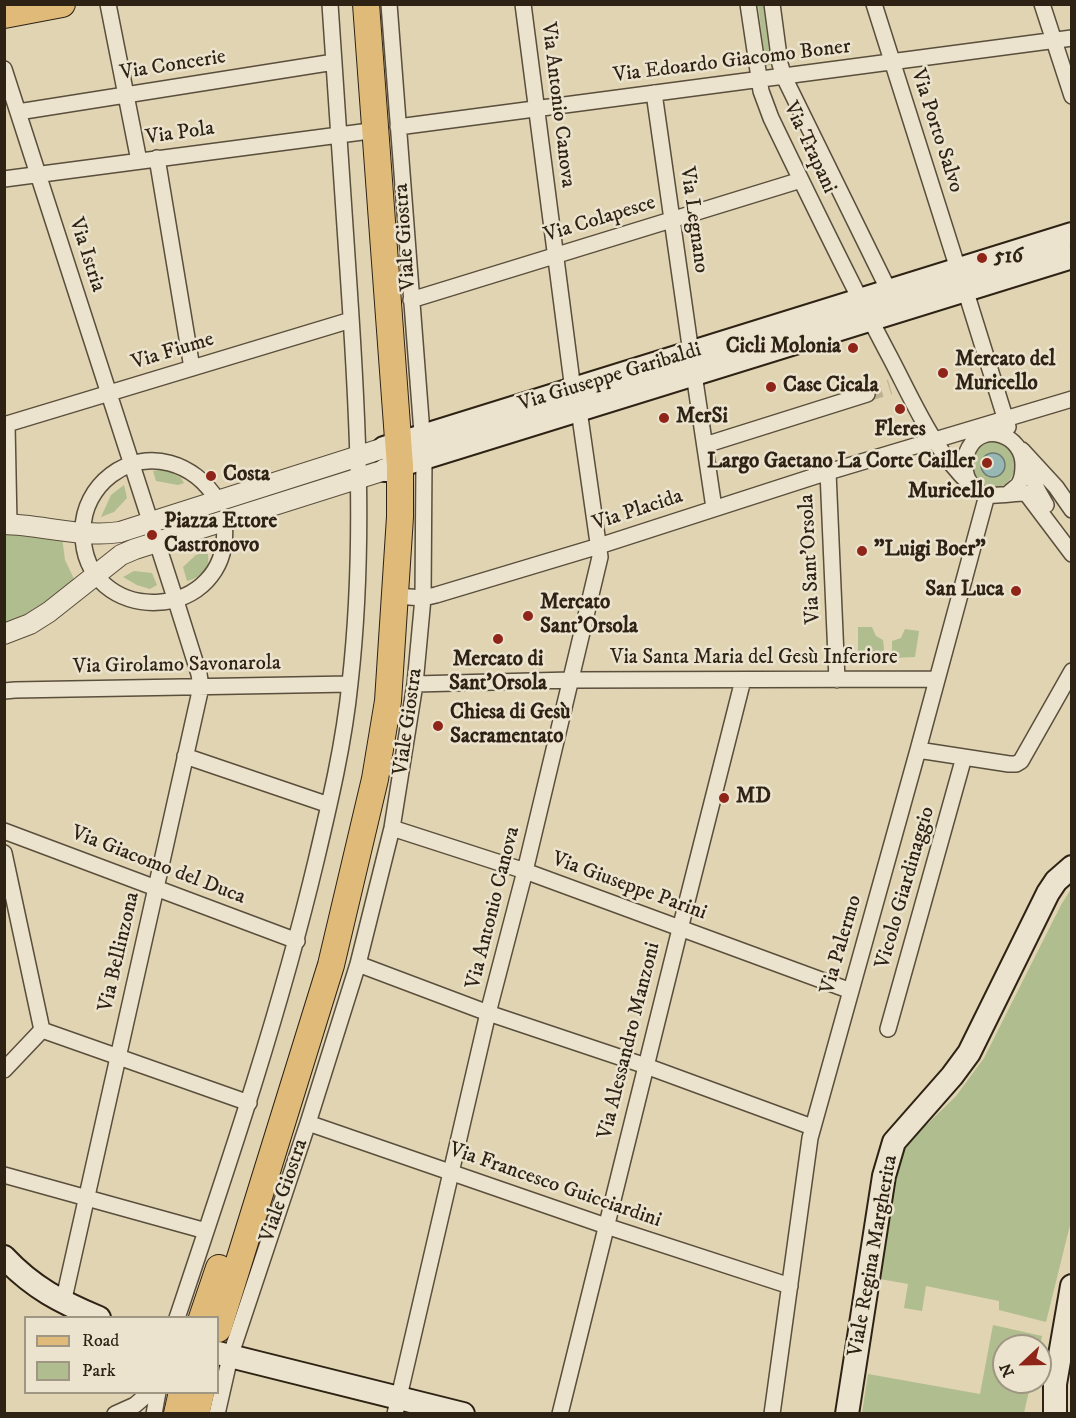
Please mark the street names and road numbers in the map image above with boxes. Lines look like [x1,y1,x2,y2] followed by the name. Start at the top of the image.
[534,21,580,189] street label: Via Antonio Canova
[612,35,852,89] street label: Via Edoardo Giacomo Boner
[118,45,228,87] street label: Via Concerie
[904,66,968,196] street label: Via Porto Salvo
[777,98,841,198] street label: Via Trapani
[144,117,216,151] street label: Via Pola
[673,165,713,275] street label: Via Legnano
[390,182,422,292] street label: Viale Giostra
[541,191,659,249] street label: Via Colapesce
[62,215,110,295] street label: Via Istria
[129,328,217,376] street label: Via Fiume
[516,338,704,418] street label: Via Giuseppe Garibaldi
[590,485,686,537] street label: Via Placida
[795,493,827,625] street label: Via Sant'Orsola
[610,646,898,672] street label: Via Santa Maria del Gesù Inferiore
[73,652,281,680] street label: Via Girolamo Savonarola
[389,667,429,777] street label: Viale Giostra
[871,804,941,972] street label: Vicolo Giardinaggio
[67,821,249,911] street label: Via Giacomo del Duca
[462,824,526,992] street label: Via Antonio Canova
[548,847,710,927] street label: Via Giuseppe Parini
[94,890,146,1014] street label: Via Bellinzona
[816,893,868,997] street label: Via Palermo
[593,940,667,1142] street label: Via Alessandro Manzoni
[256,1136,314,1246] street label: Viale Giostra
[446,1138,664,1234] street label: Via Francesco Guicciardini
[844,1153,904,1359] street label: Viale Regina Margherita

